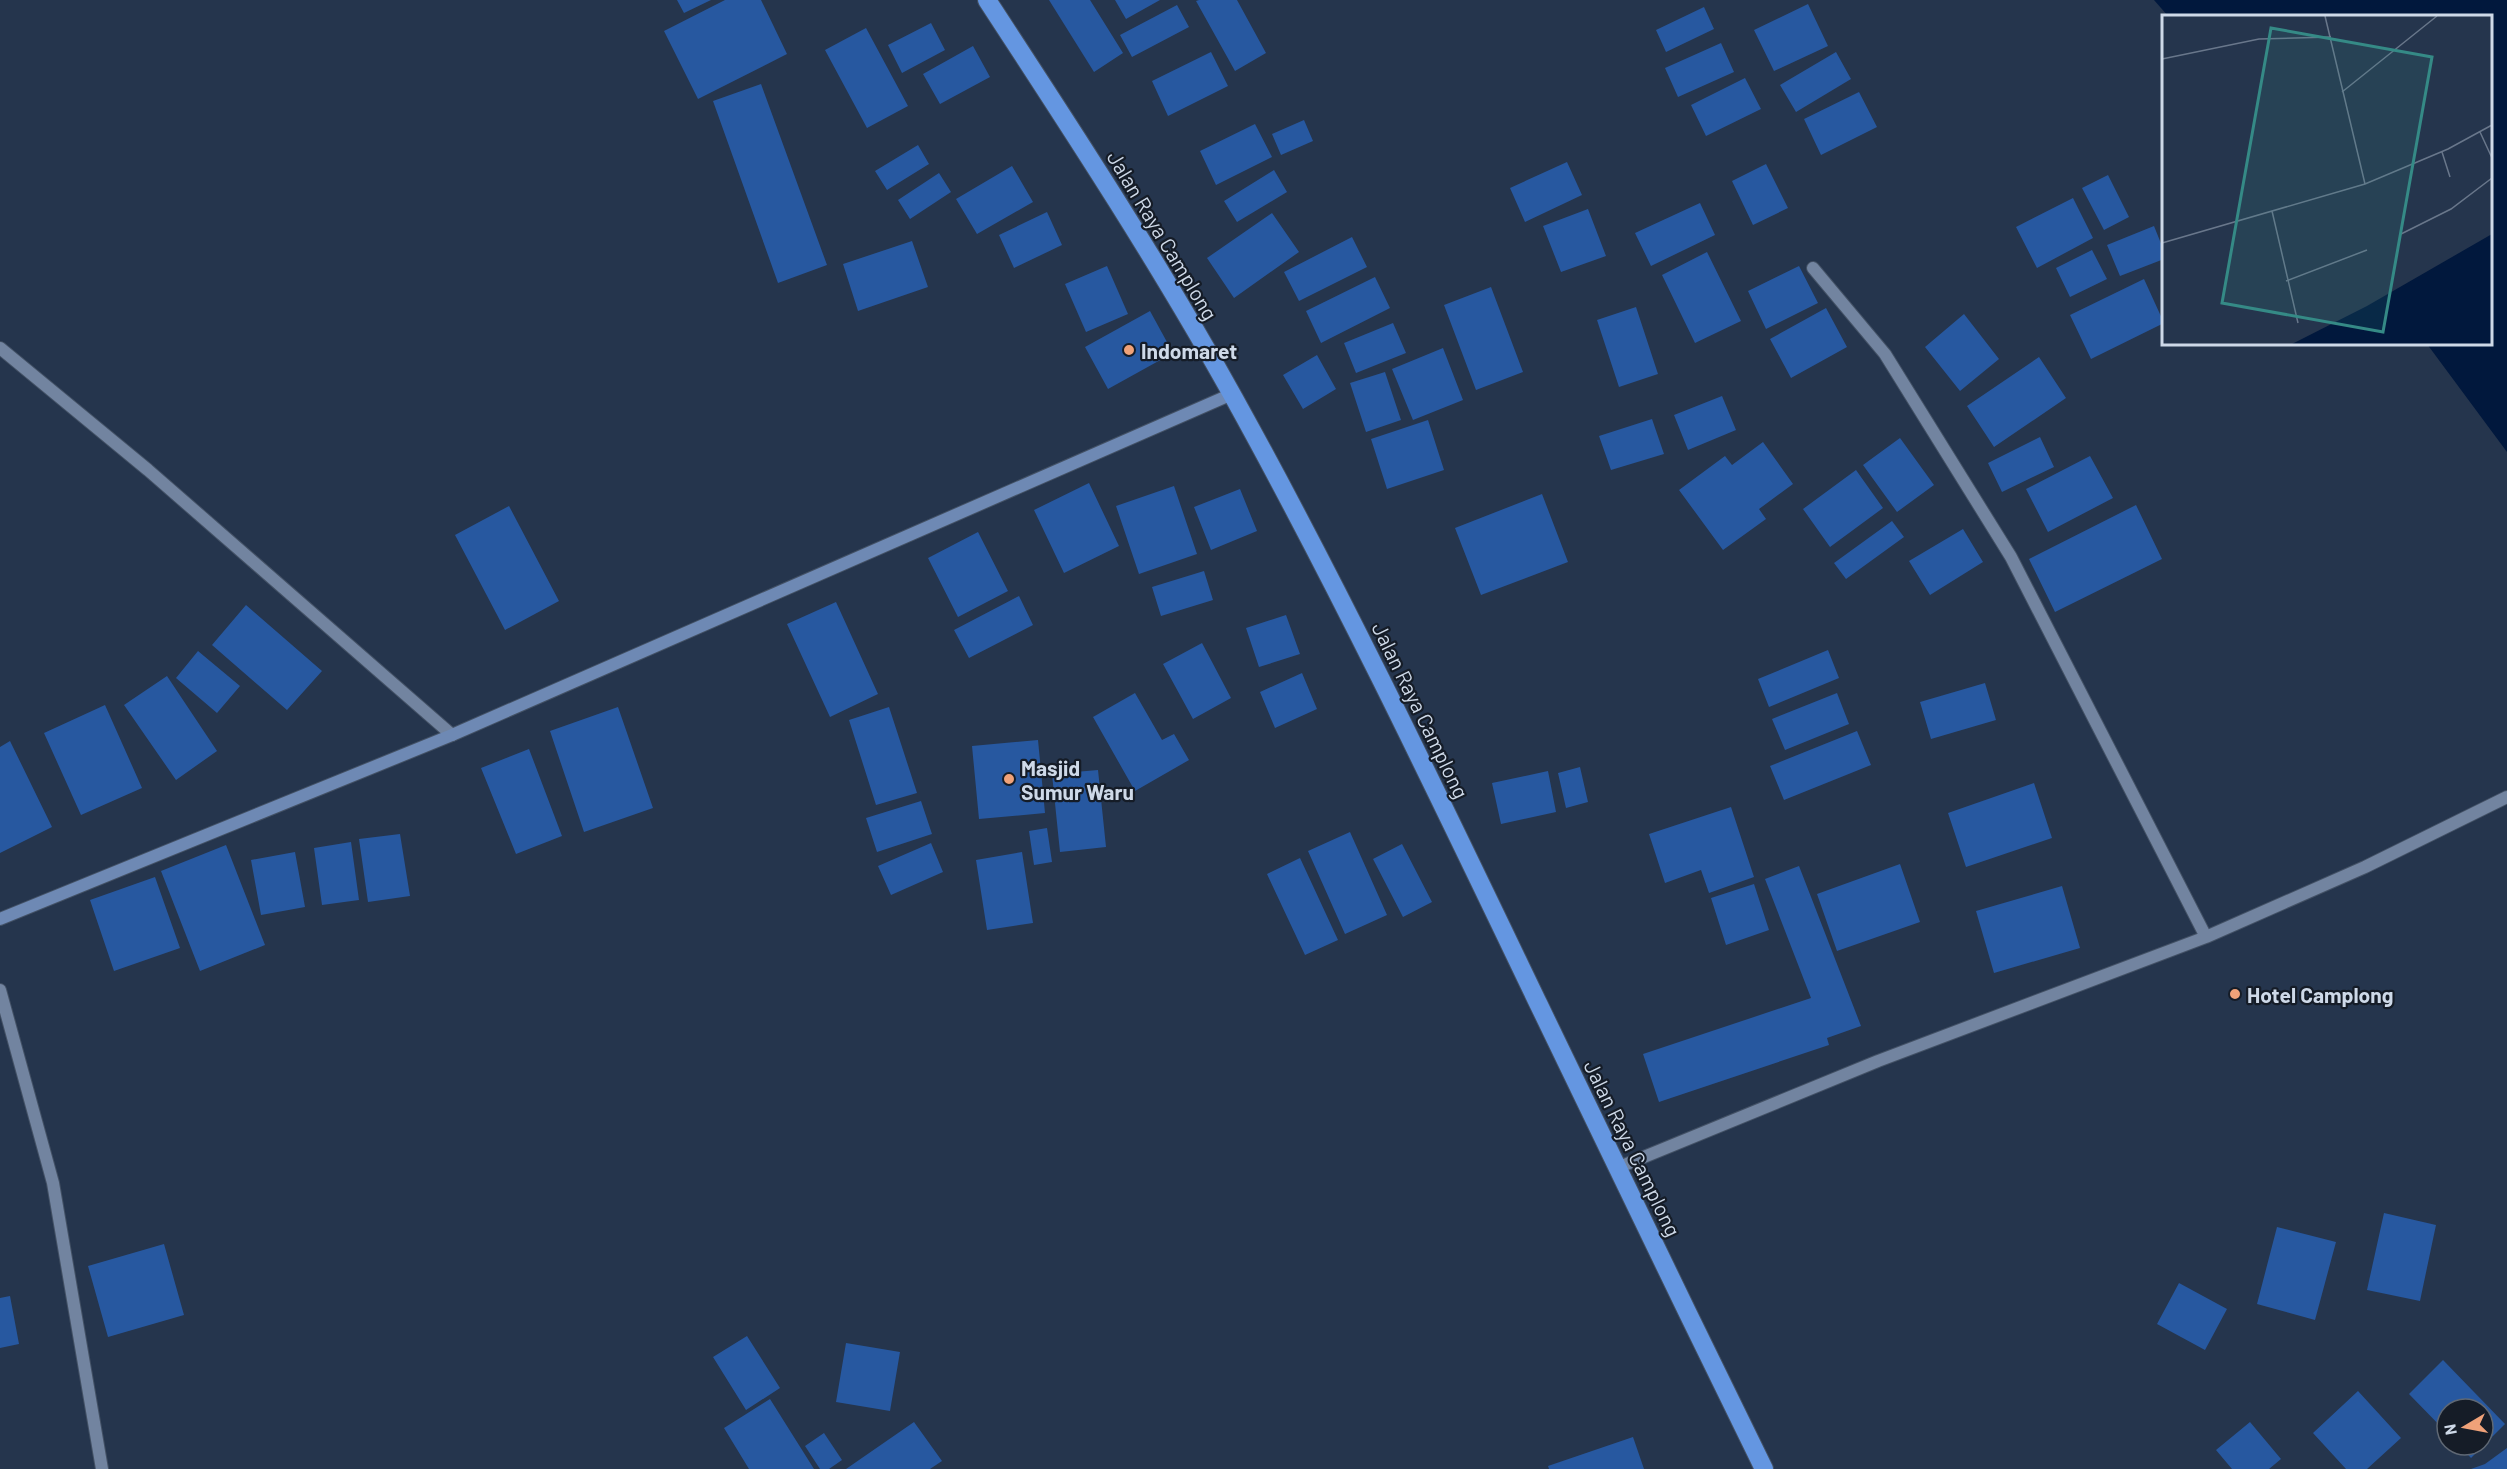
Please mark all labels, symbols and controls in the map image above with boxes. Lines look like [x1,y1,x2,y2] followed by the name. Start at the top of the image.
[2162,15,2492,345] inset map
[1103,146,1223,324] street label: Jalan Raya Camplong
[1141,338,1237,363] place label: Indomaret
[1122,343,1136,357] marker: Indomaret
[1367,618,1475,802] street label: Jalan Raya Camplong
[1021,755,1134,804] place label: Masjid Sumur Waru
[1002,772,1016,786] marker: Masjid Sumur Waru
[2247,982,2393,1007] place label: Hotel Camplong
[2228,987,2242,1001] marker: Hotel Camplong
[1579,1056,1687,1240] street label: Jalan Raya Camplong
[2435,1397,2495,1457] north arrow
[2439,1423,2460,1437] text: N

